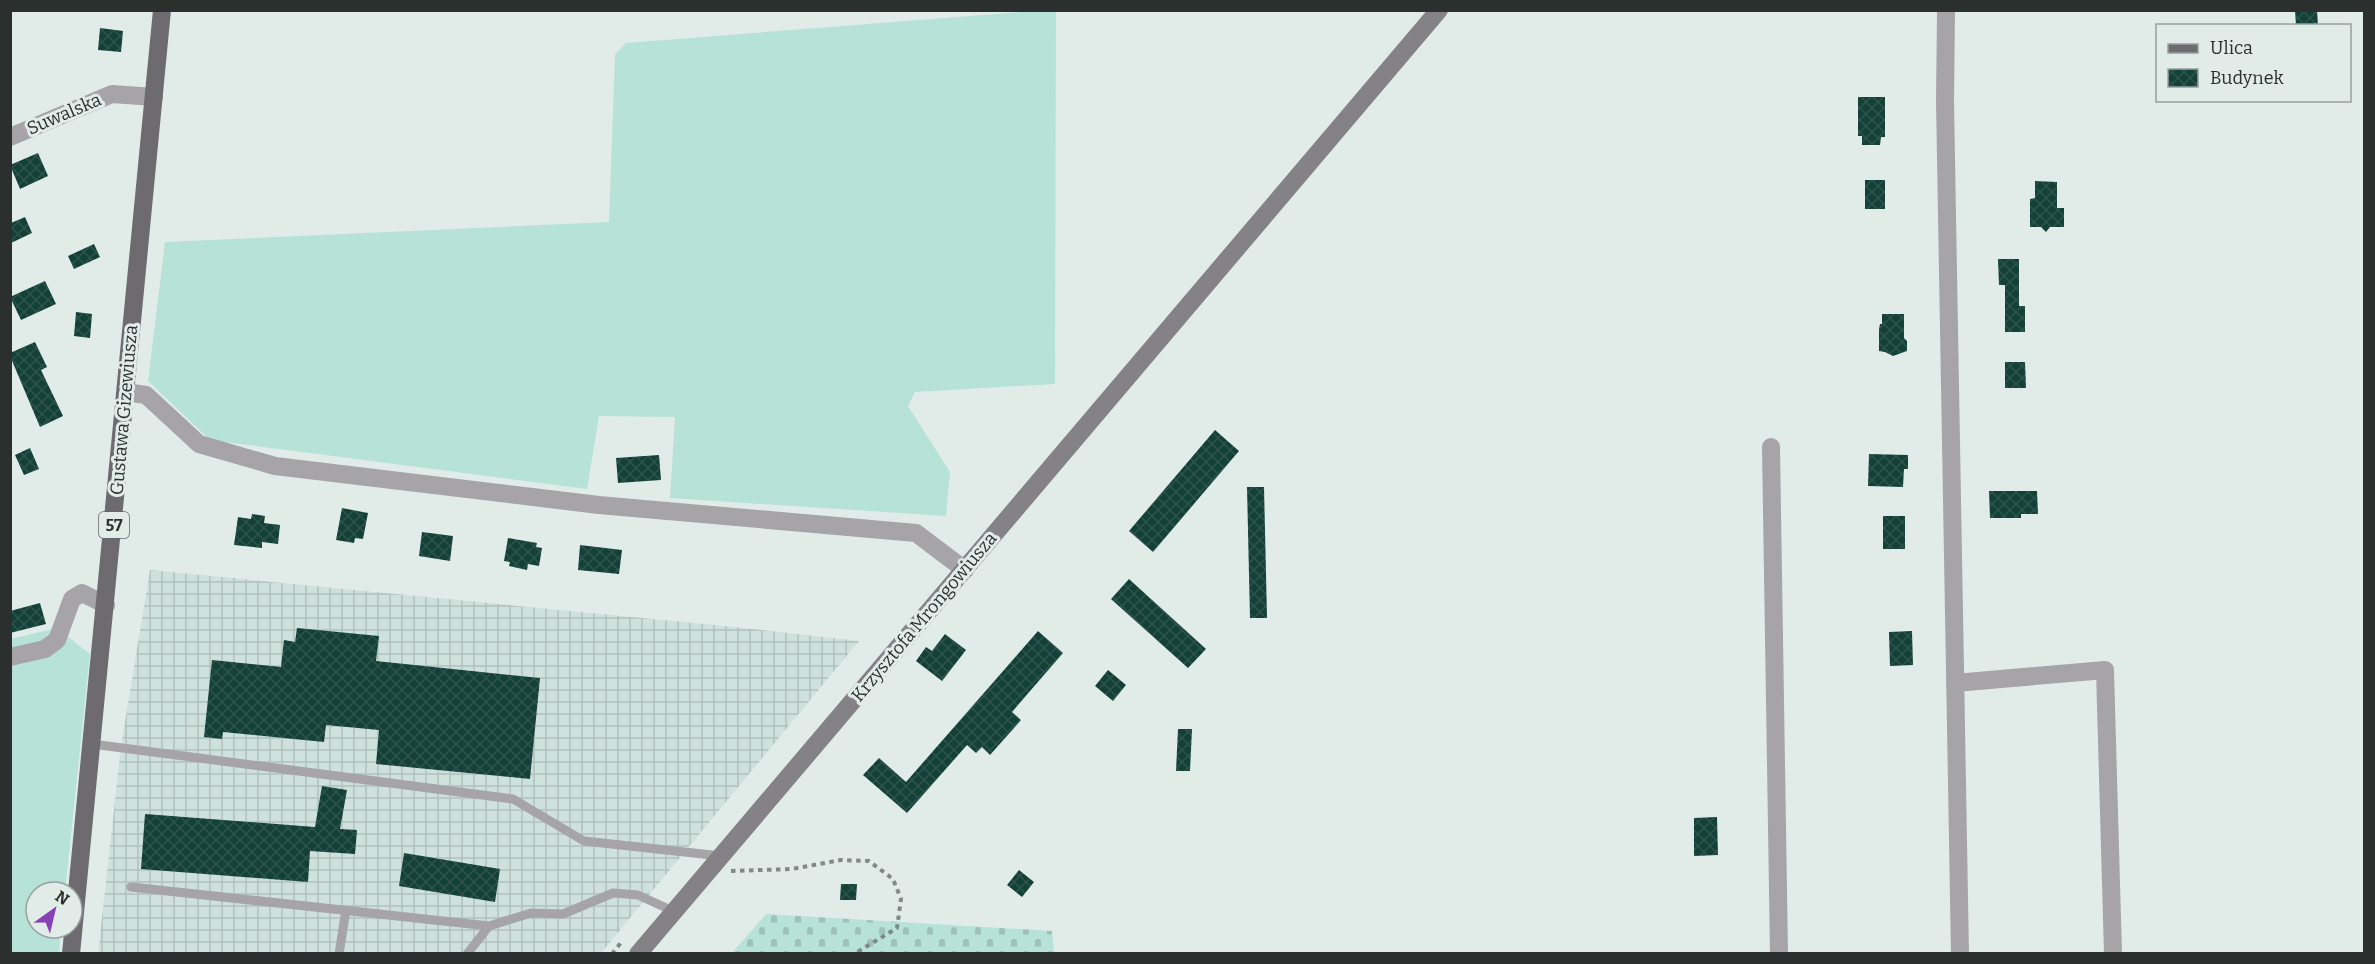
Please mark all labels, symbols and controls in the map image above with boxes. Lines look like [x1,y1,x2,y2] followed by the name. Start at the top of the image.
[2156,24,2351,102] legend
[2210,37,2253,59] text: Ulica
[2210,67,2285,89] text: Budynek
[24,88,105,139] street label: Suwalska
[106,324,142,496] street label: Gustawa Gizewiusza
[99,512,129,538] road number: 57
[847,528,1001,706] street label: Krzysztofa Mrongowiusza
[24,880,84,940] north arrow
[52,887,73,909] text: N

